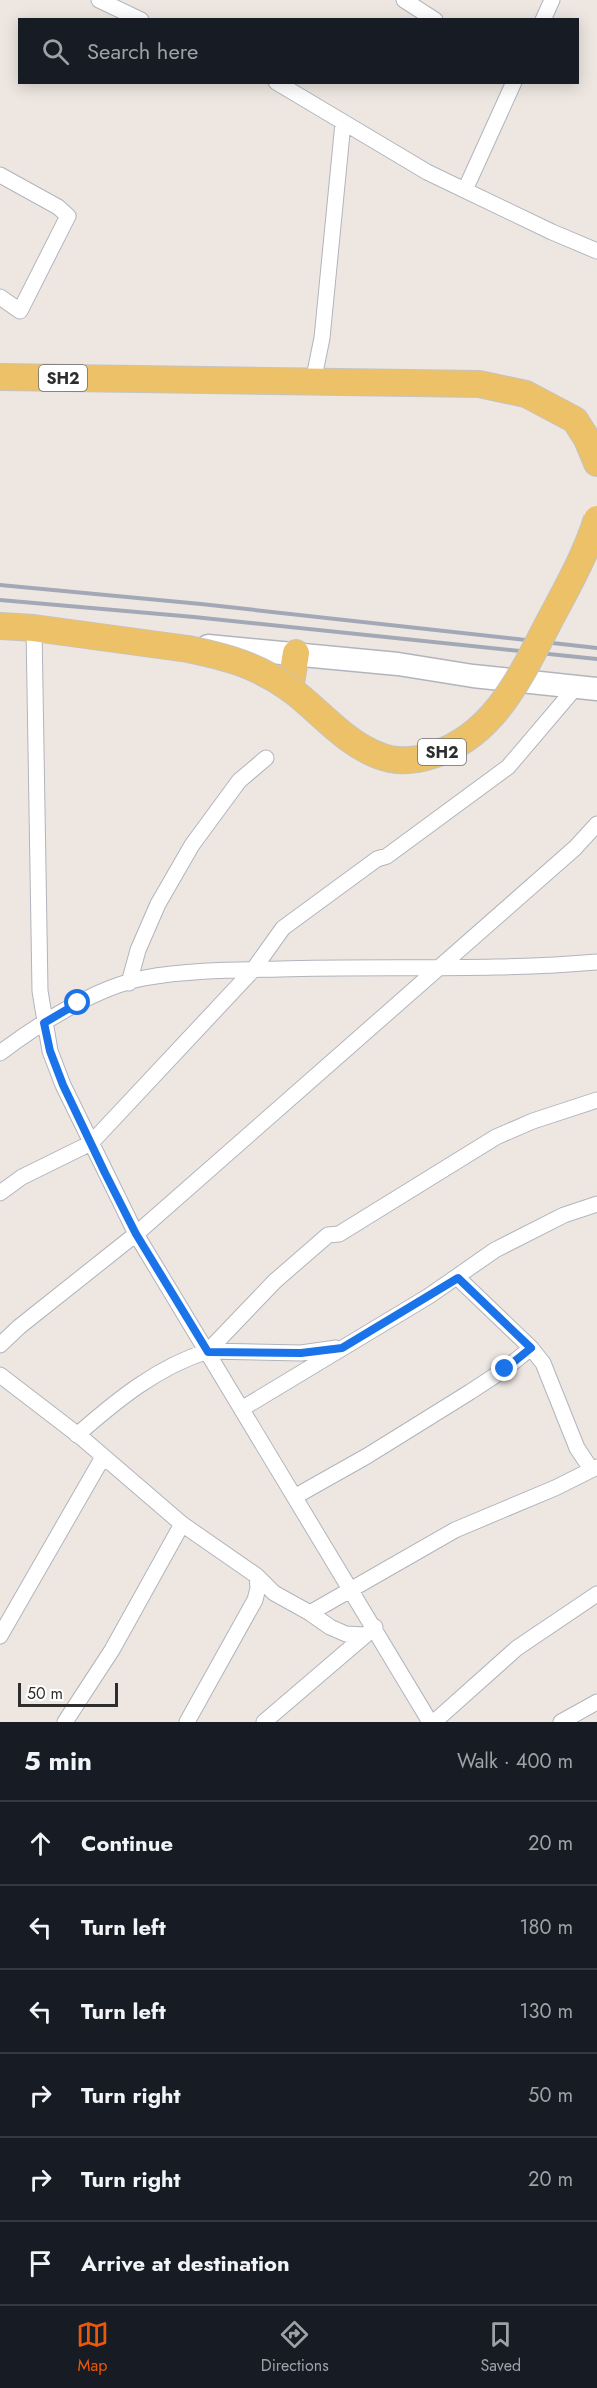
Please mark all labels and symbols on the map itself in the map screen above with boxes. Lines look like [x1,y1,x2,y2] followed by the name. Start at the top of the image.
[39,365,87,391] road number: SH2
[418,739,466,765] road number: SH2
[64,989,90,1015] route start
[491,1355,517,1381] route end
[18,1680,118,1708] scale bar

